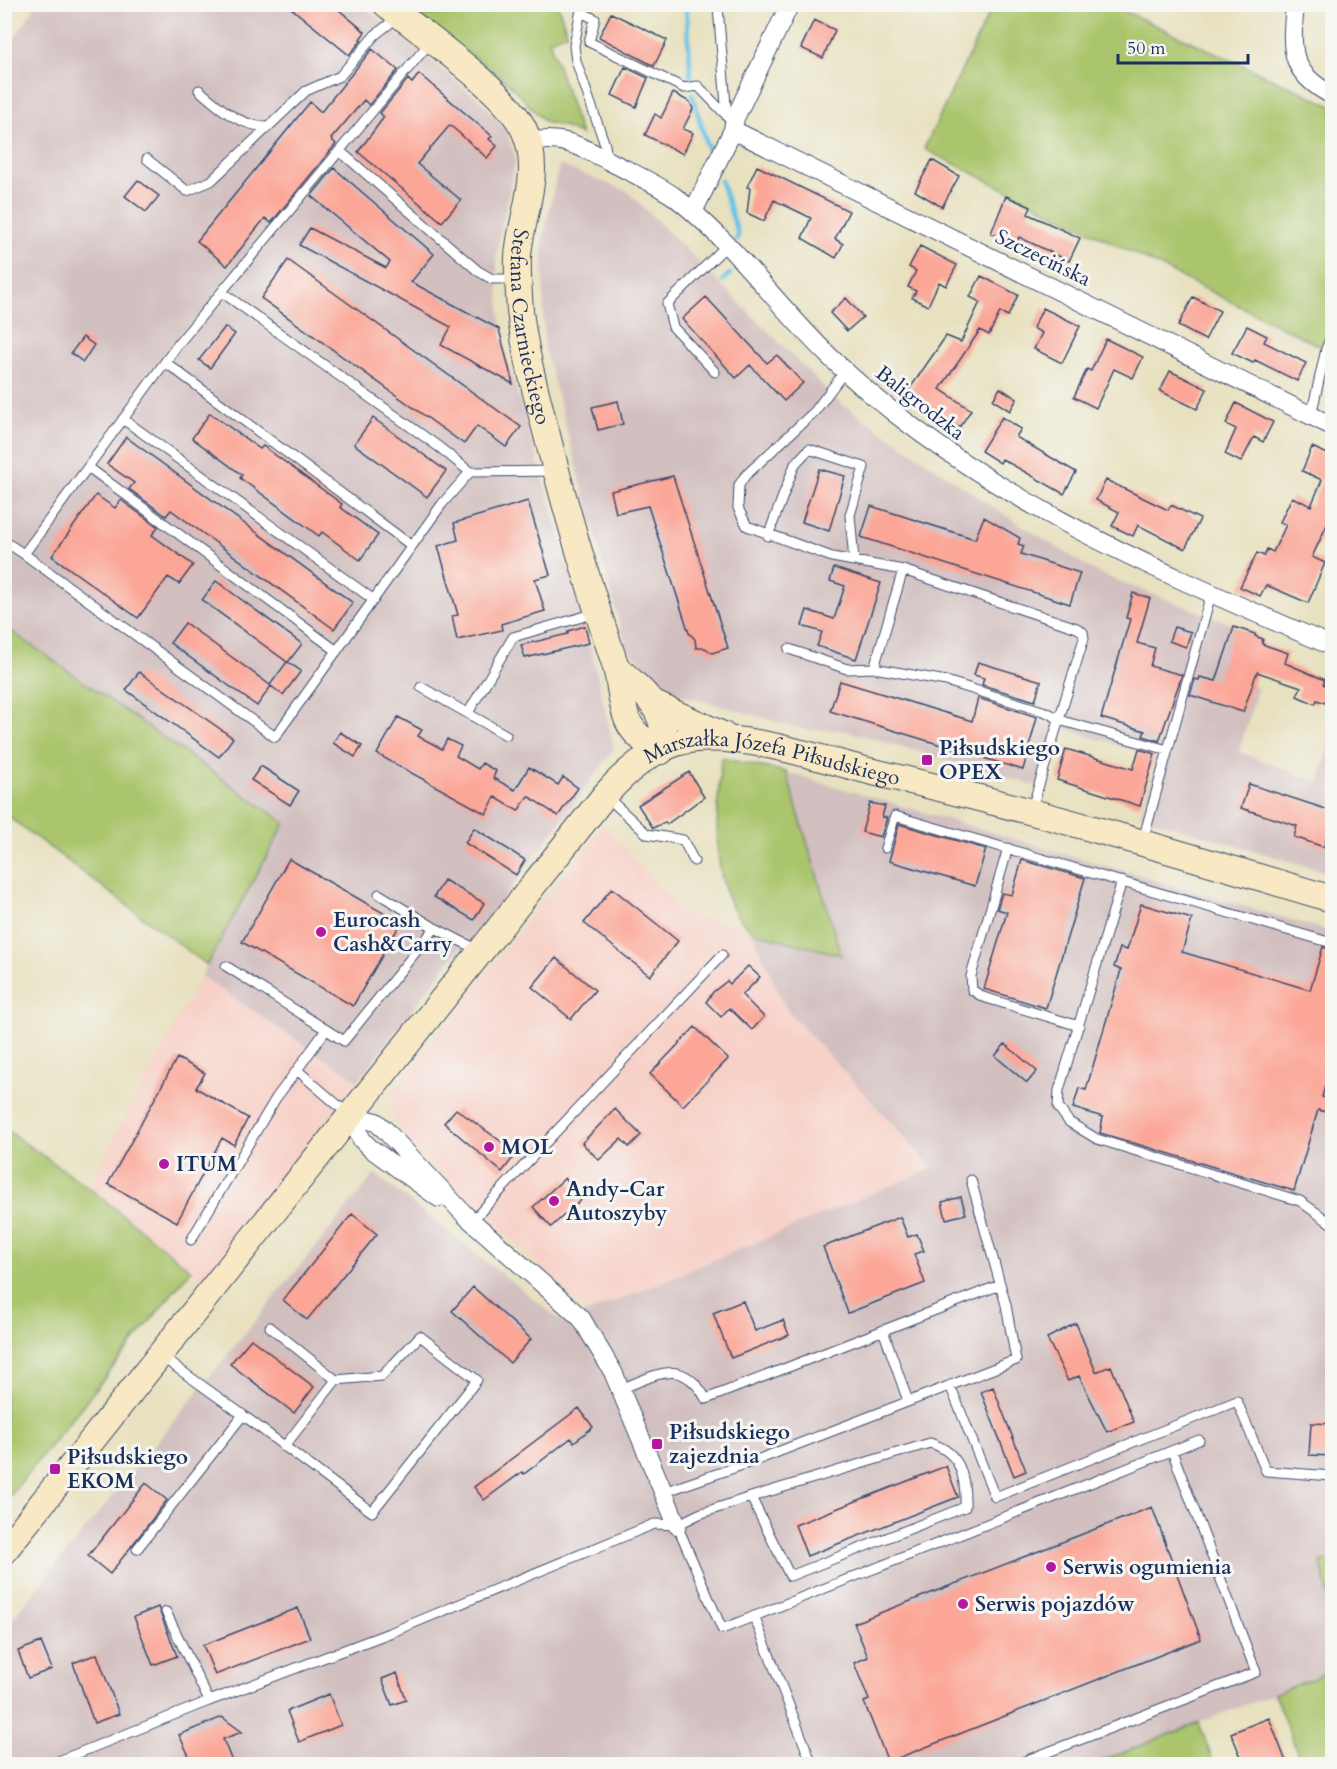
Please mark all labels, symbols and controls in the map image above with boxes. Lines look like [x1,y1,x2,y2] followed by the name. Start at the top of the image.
[1118,27,1248,65] scale bar
[1127,36,1166,61] text: 50 m
[990,222,1096,294] street label: Szczecińska
[503,226,558,428] street label: Stefana Czarnieckiego
[869,359,971,447] street label: Baligrodzka
[638,724,903,792] street label: Marszałka Józefa Piłsudskiego
[939,734,1060,787] place label: Piłsudskiego OPEX
[920,753,934,767] marker: Piłsudskiego OPEX
[333,906,453,959] place label: Eurocash Cash&Carry
[314,925,328,939] marker: Eurocash Cash&Carry
[501,1133,554,1162] place label: MOL
[482,1140,496,1154] marker: MOL
[176,1150,237,1179] place label: ITUM
[157,1157,171,1171] marker: ITUM
[566,1175,667,1228] place label: Andy-Car Autoszyby
[547,1194,561,1208] marker: Andy-Car Autoszyby
[669,1418,790,1471] place label: Piłsudskiego zajezdnia
[650,1437,664,1451] marker: Piłsudskiego zajezdnia
[67,1443,188,1496] place label: Piłsudskiego EKOM
[48,1462,62,1476] marker: Piłsudskiego EKOM
[1063,1553,1232,1582] place label: Serwis ogumienia
[1044,1560,1058,1574] marker: Serwis ogumienia
[975,1590,1135,1619] place label: Serwis pojazdów
[956,1597,970,1611] marker: Serwis pojazdów

